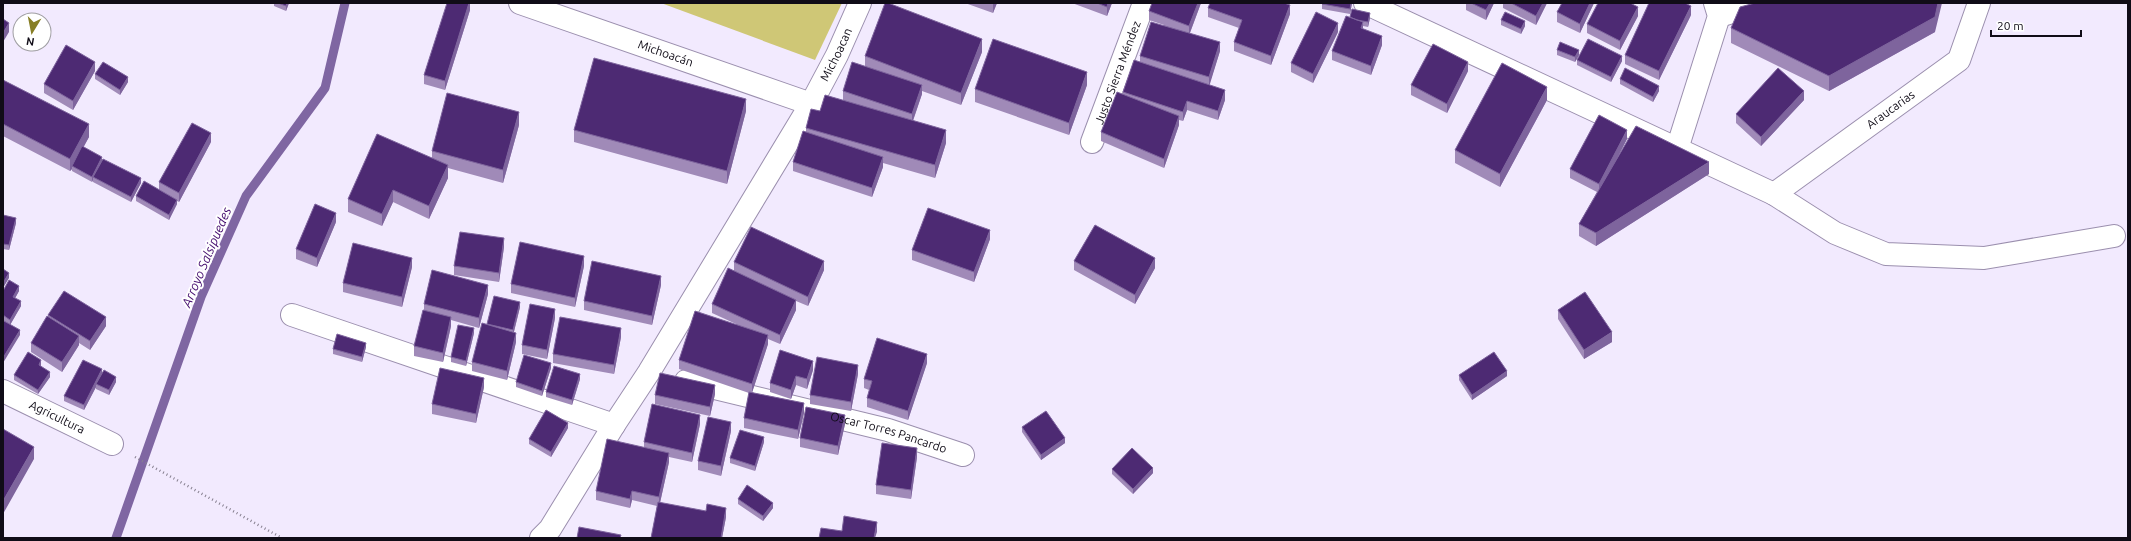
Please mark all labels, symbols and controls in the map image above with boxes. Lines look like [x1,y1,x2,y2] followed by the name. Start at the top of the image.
[12,12,52,52] north arrow
[1991,12,2081,38] scale bar
[1092,19,1143,126] street label: Justo Sierra Méndez
[1997,19,2024,32] text: 20 m
[817,26,854,83] street label: Michoacan
[25,35,35,48] text: N
[636,37,695,69] street label: Michoacán
[1864,87,1917,131] street label: Araucarias
[178,204,234,310] water label: Arroyo Salsipuedes
[27,398,87,436] street label: Agricultura
[829,409,949,455] street label: Oscar Torres Pancardo

